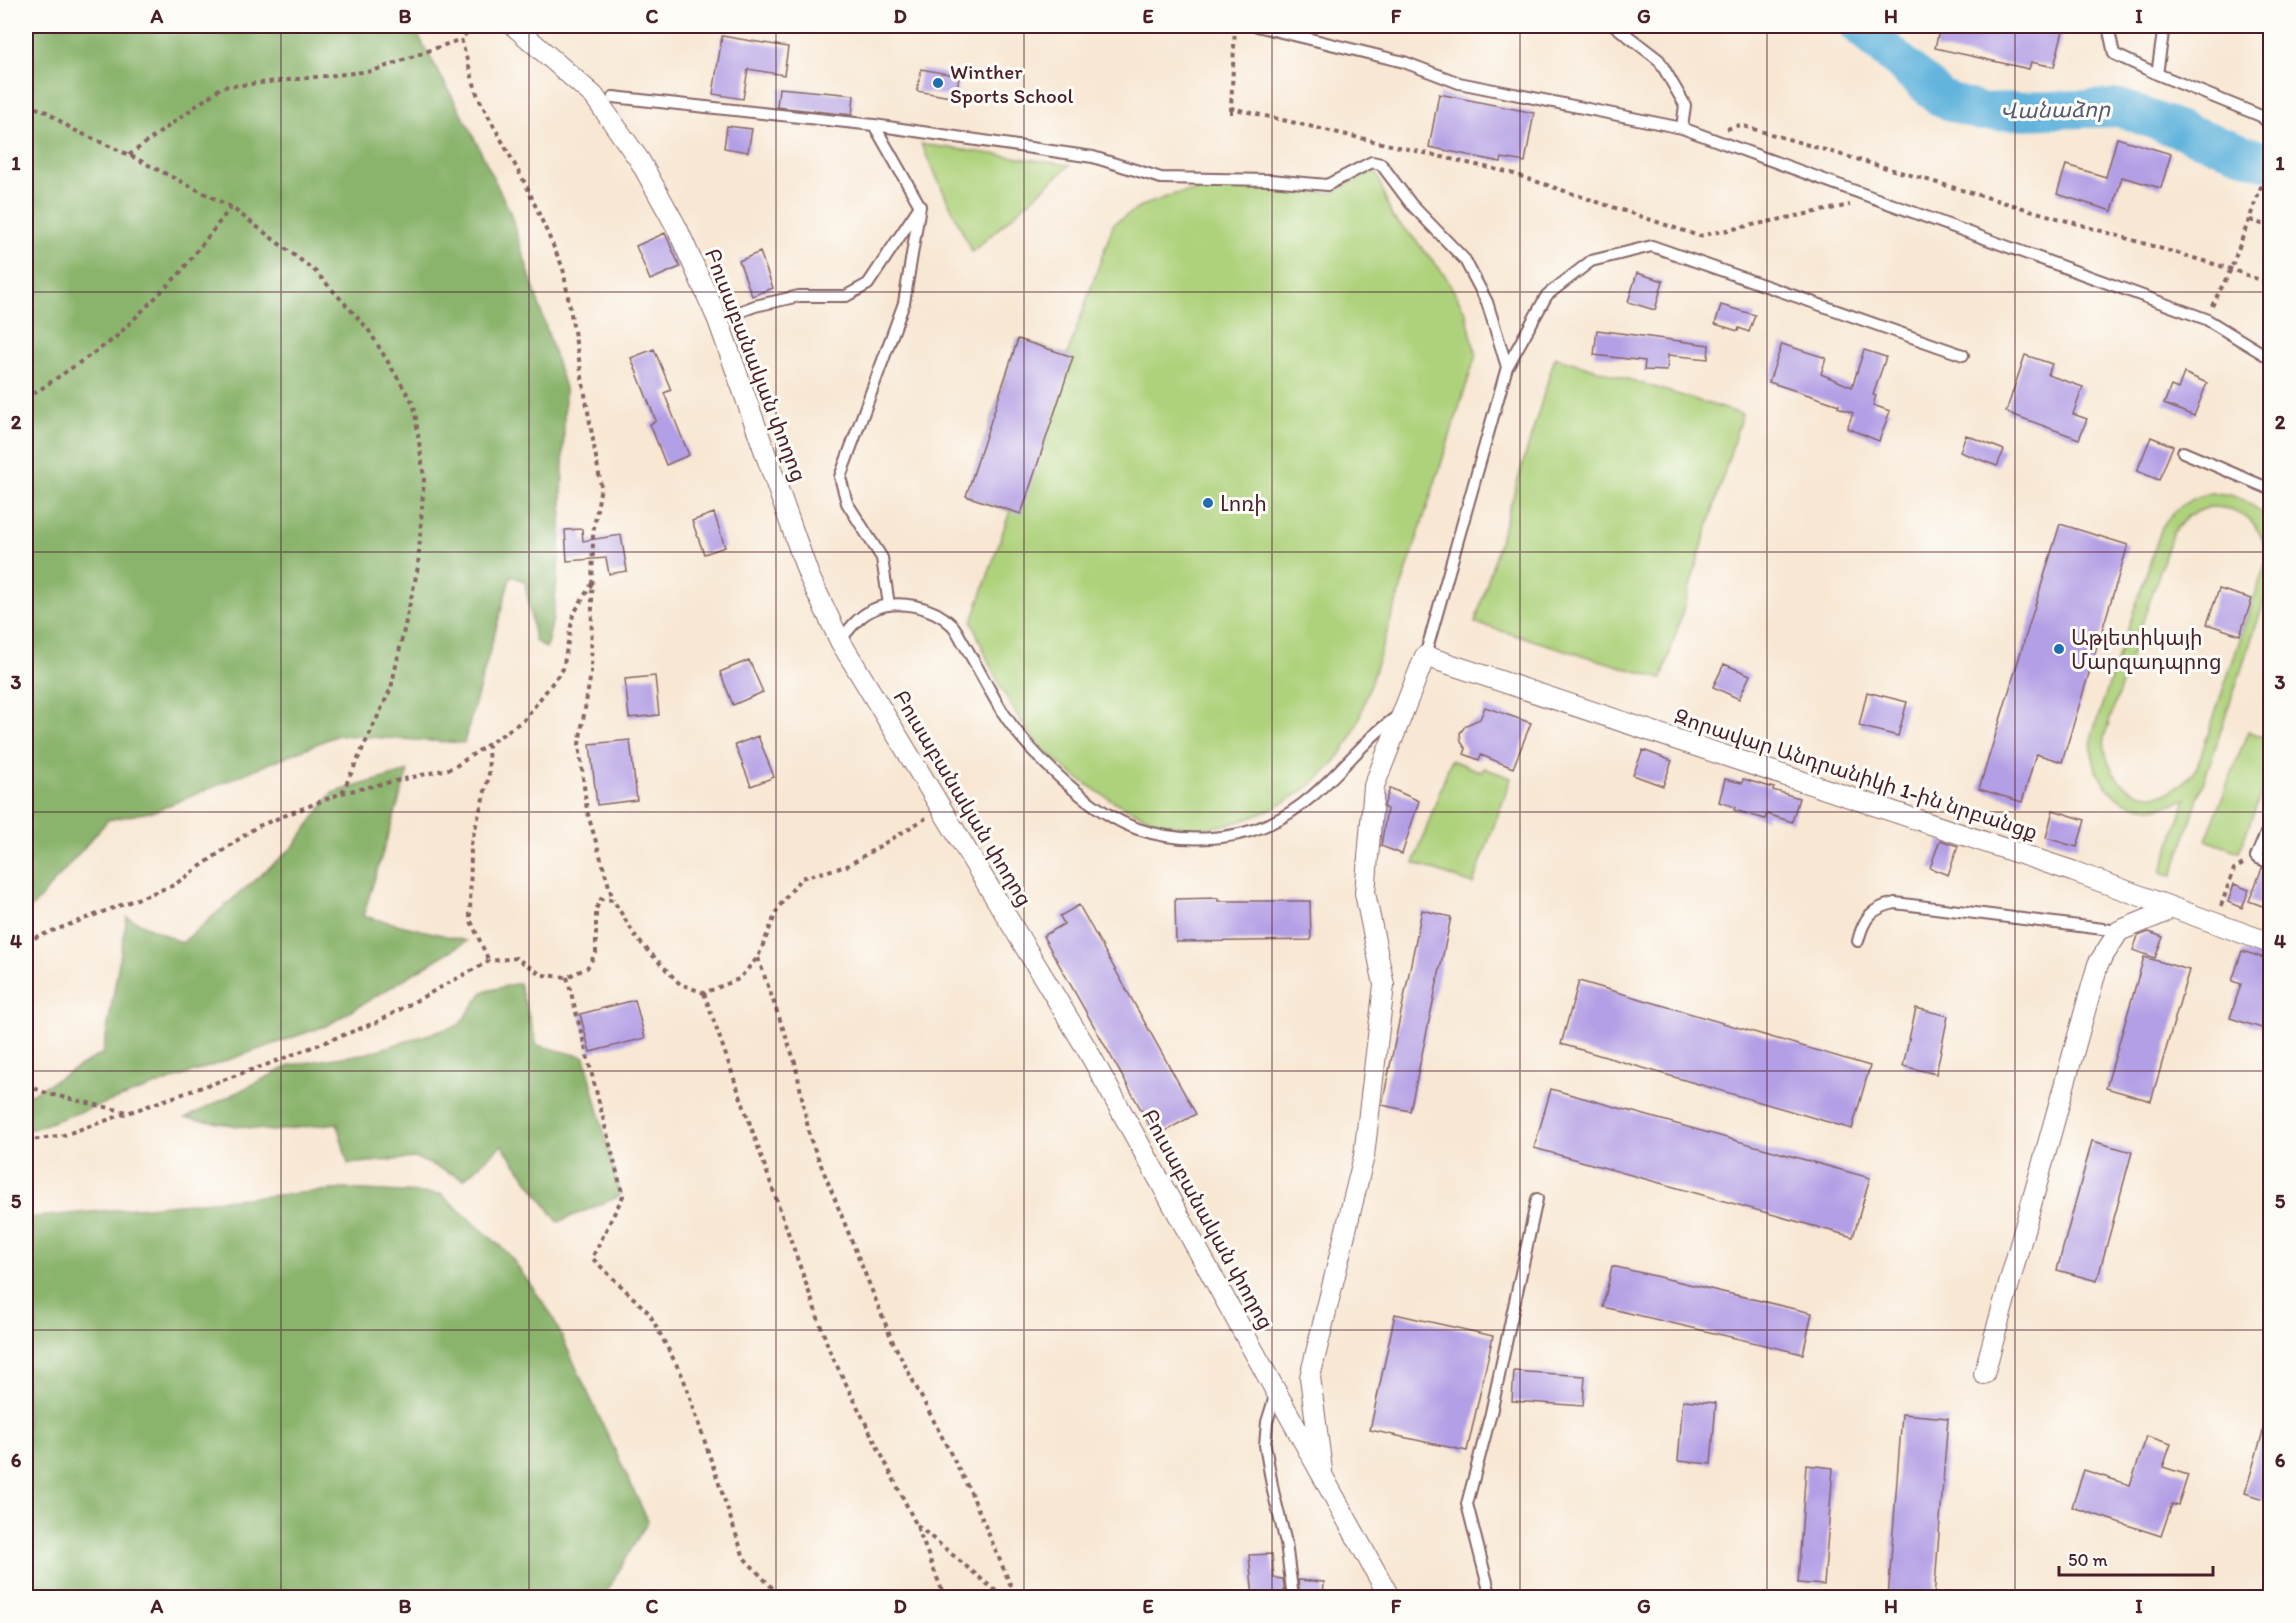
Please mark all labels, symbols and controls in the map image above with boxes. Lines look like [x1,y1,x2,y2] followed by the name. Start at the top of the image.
[150,4,164,28] text: A
[399,4,412,28] text: B
[646,4,659,28] text: C
[893,4,907,28] text: D
[1142,4,1154,28] text: E
[1391,4,1402,28] text: F
[1637,4,1651,28] text: G
[1884,4,1898,28] text: H
[2135,4,2143,28] text: I
[950,59,1073,108] place label: Winther Sports School
[931,76,945,90] marker: Winther Sports School
[2000,96,2111,124] water label: Վանաձոր
[11,151,21,175] text: 1
[2275,151,2285,175] text: 1
[700,245,812,485] street label: Բուսաբանական փողոց
[11,410,22,434] text: 2
[2275,410,2286,434] text: 2
[1220,491,1267,516] place label: Լոռի
[1201,496,1215,510] marker: Լոռի
[2071,625,2221,674] place label: Աթլետիկայի Մարզադպրոց
[2052,642,2066,656] marker: Աթլետիկայի Մարզադպրոց
[11,670,22,694] text: 3
[2275,670,2286,694] text: 3
[889,685,1037,911] street label: Բուսաբանական փողոց
[1671,703,2041,845] street label: Զորավար Անդրանիկի 1-ին նրբանցք
[10,929,22,953] text: 4
[2274,929,2286,953] text: 4
[1137,1105,1279,1333] street label: Բուսաբանական փողոց
[11,1189,22,1213] text: 5
[2275,1189,2286,1213] text: 5
[11,1448,22,1472] text: 6
[2275,1448,2286,1472] text: 6
[2059,1539,2214,1577] scale bar
[2068,1549,2108,1571] text: 50 m
[150,1594,164,1618] text: A
[399,1594,412,1618] text: B
[646,1594,659,1618] text: C
[893,1594,907,1618] text: D
[1142,1594,1154,1618] text: E
[1391,1594,1402,1618] text: F
[1637,1594,1651,1618] text: G
[1884,1594,1898,1618] text: H
[2135,1594,2143,1618] text: I

